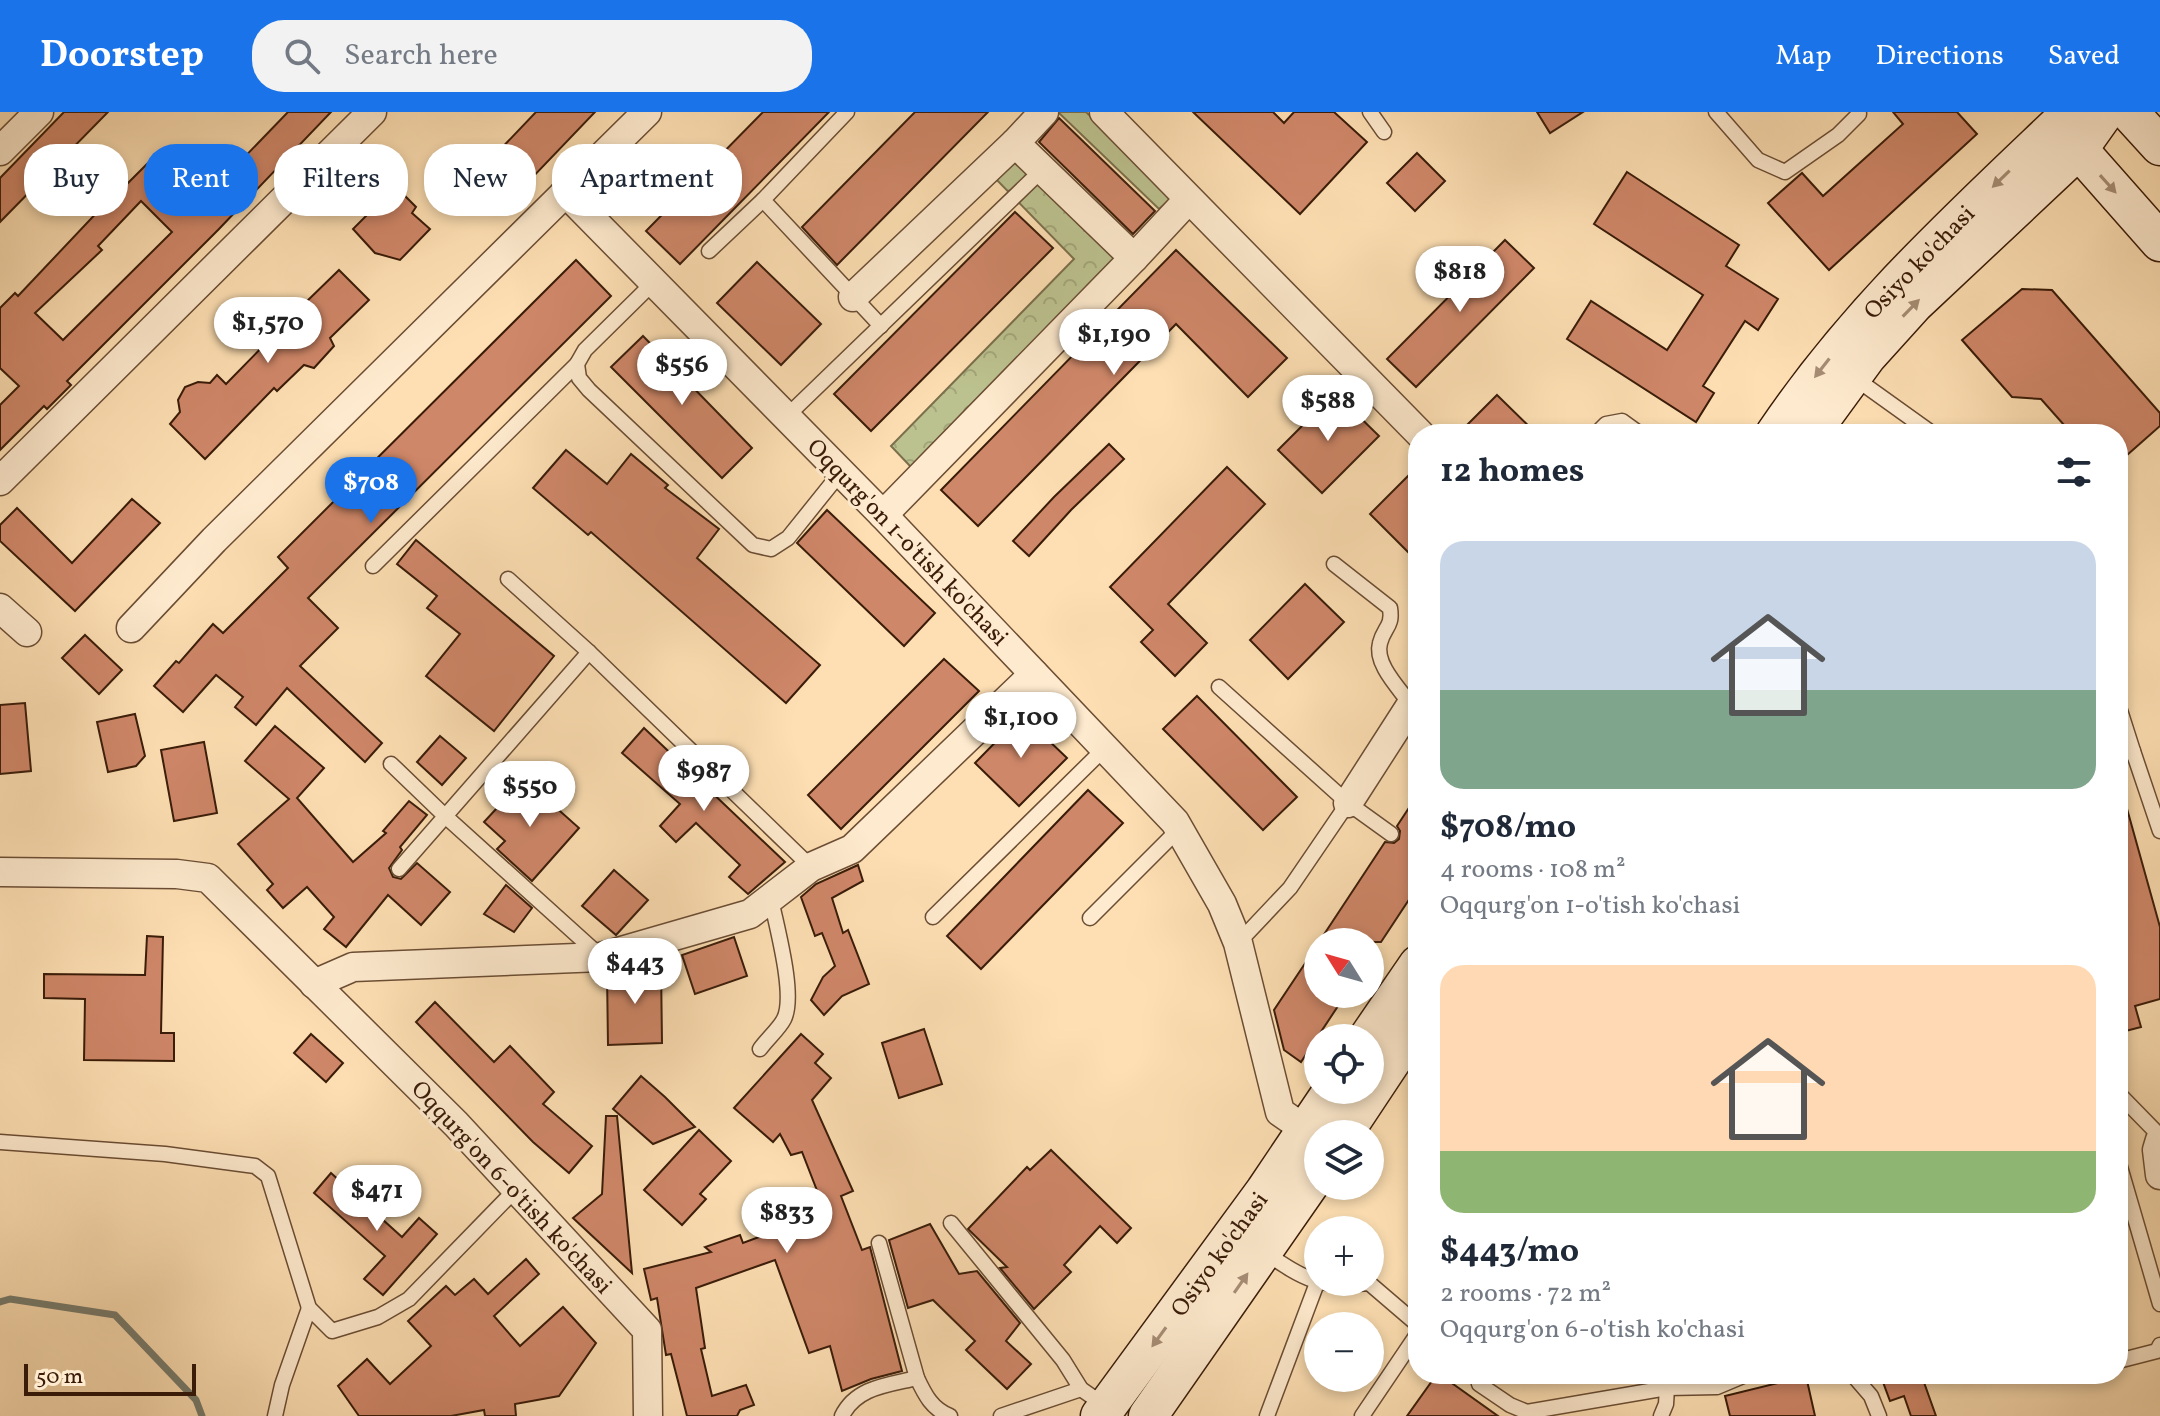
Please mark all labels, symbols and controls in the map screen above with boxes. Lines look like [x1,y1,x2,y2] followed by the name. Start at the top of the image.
[252,20,812,92] search box
[40,30,204,83] text: Doorstep
[280,34,324,78] icon: search
[344,35,498,77] text: Search here
[1776,37,1832,76] text: Map
[1876,37,2004,76] text: Directions
[2048,37,2120,76] text: Saved
[24,144,128,216] chip: Buy
[144,144,258,216] chip: Rent
[274,144,408,216] chip: Filters
[424,144,536,216] chip: New
[552,144,742,216] chip: Apartment
[1992,170,2011,188] one-way arrow
[2099,174,2117,193] one-way arrow
[1857,199,1984,328] street label: Osiyo ko'chasi
[1413,246,1507,314] pin: $818
[1433,254,1487,290] text: $818
[203,297,333,365] pin: $1,570
[1902,299,1920,318] one-way arrow
[232,305,304,341] text: $1,570
[1049,309,1179,377] pin: $1,190
[1077,317,1151,353] text: $1,190
[635,339,729,407] pin: $556
[655,347,709,383] text: $556
[1815,358,1831,378] one-way arrow
[1281,375,1375,443] pin: $588
[1300,383,1356,419] text: $588
[798,432,1015,655] street label: Oqqurg'on 1-o'tish ko'chasi
[1440,449,1584,496] text: 12 homes
[2052,450,2096,494] icon: filters
[324,457,418,525] pin: $708
[343,465,399,501] text: $708
[1696,593,1840,737] icon: home
[956,692,1086,760] pin: $1,100
[983,700,1059,736] text: $1,100
[657,745,751,813] pin: $987
[676,753,732,789] text: $987
[483,761,577,829] pin: $550
[502,769,558,805] text: $550
[1440,805,1576,852] text: $708/mo
[1440,852,1626,888] text: 4 rooms · 108 m²
[1440,888,1740,924] text: Oqqurg'on 1-o'tish ko'chasi
[1304,928,1384,1008] north arrow
[1304,928,1384,1392] map controls
[588,938,682,1006] pin: $443
[606,946,664,982] text: $443
[1696,1017,1840,1161] icon: home
[1304,1024,1384,1104] button: locate
[402,1074,619,1303] street label: Oqqurg'on 6-o'tish ko'chasi
[1304,1120,1384,1200] button: layers
[330,1165,424,1233] pin: $471
[351,1173,403,1209] text: $471
[1164,1186,1278,1325] street label: Osiyo ko'chasi
[740,1187,834,1255] pin: $833
[759,1195,815,1231] text: $833
[1304,1216,1384,1296] button: +
[1440,1229,1579,1276] text: $443/mo
[1233,1273,1248,1294] one-way arrow
[1440,1276,1611,1312] text: 2 rooms · 72 m²
[1304,1312,1384,1392] button: −
[1440,1312,1745,1348] text: Oqqurg'on 6-o'tish ko'chasi
[1152,1326,1167,1347] one-way arrow
[24,1360,196,1396] scale bar
[36,1362,83,1393] text: 50 m

